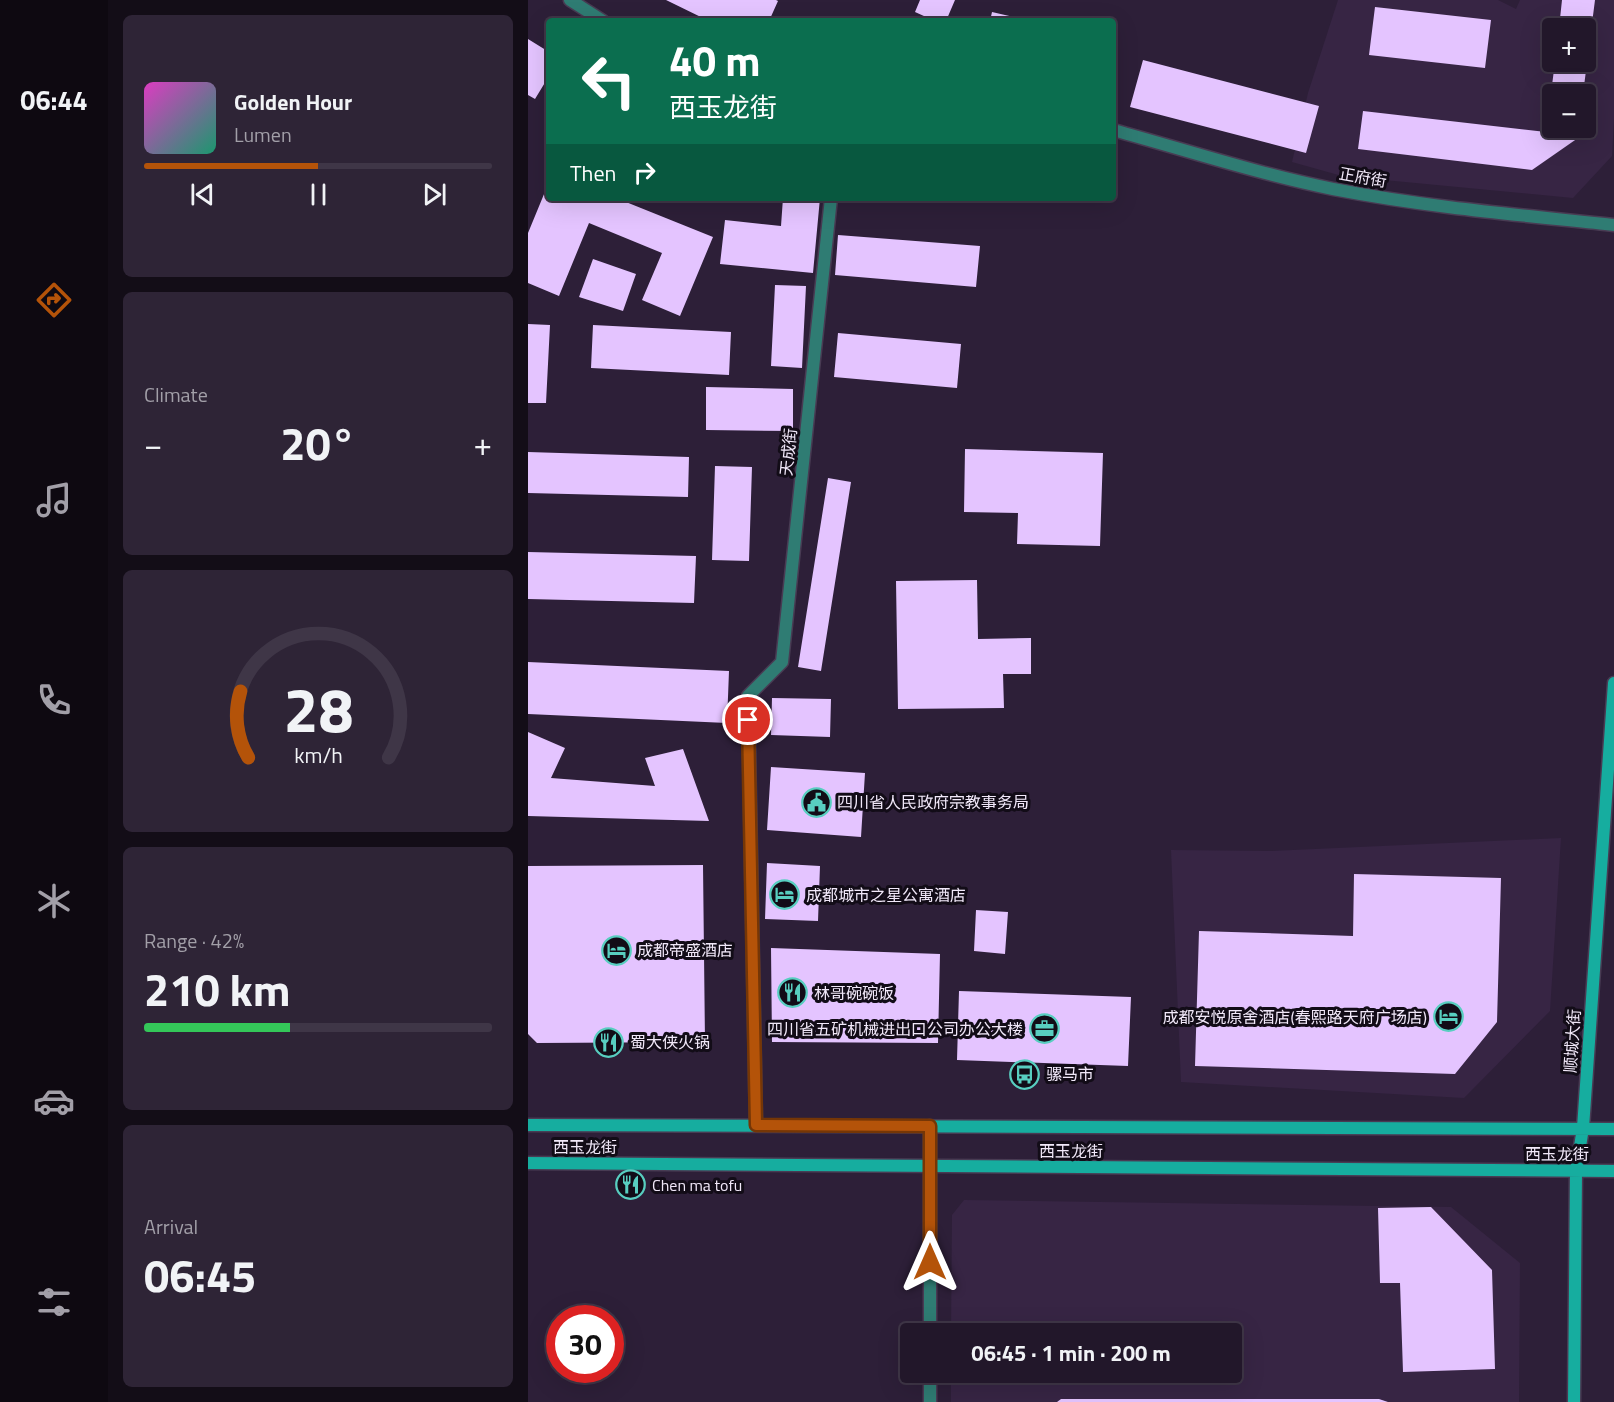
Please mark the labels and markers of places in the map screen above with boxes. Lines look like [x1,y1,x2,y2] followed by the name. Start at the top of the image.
[722,694,773,745] pin
[800,786,832,818] public building icon: 四川省人民政府宗教事务局
[837,790,1029,814] place label: 四川省人民政府宗教事务局
[769,879,801,911] hotel icon: 成都城市之星公寓酒店
[806,883,966,907] place label: 成都城市之星公寓酒店
[600,934,632,966] hotel icon: 成都帝盛酒店
[637,938,733,962] place label: 成都帝盛酒店
[777,977,809,1009] restaurant icon: 林哥碗碗饭
[814,981,894,1005] place label: 林哥碗碗饭
[1432,1001,1464,1033] hotel icon: 成都安悦原舍酒店(春熙路天府广场店)
[1163,1005,1427,1029] place label: 成都安悦原舍酒店(春熙路天府广场店)
[1028,1013,1060,1045] office icon: 四川省五矿机械进出口公司办公大楼
[767,1017,1023,1041] place label: 四川省五矿机械进出口公司办公大楼
[593,1026,625,1058] restaurant icon: 蜀大侠火锅
[630,1030,710,1054] place label: 蜀大侠火锅
[1009,1058,1041,1090] bus stop icon: 骡马市
[1046,1062,1094,1086] place label: 骡马市
[615,1169,647,1201] restaurant icon: Chen ma tofu
[652,1173,742,1197] place label: Chen ma tofu

